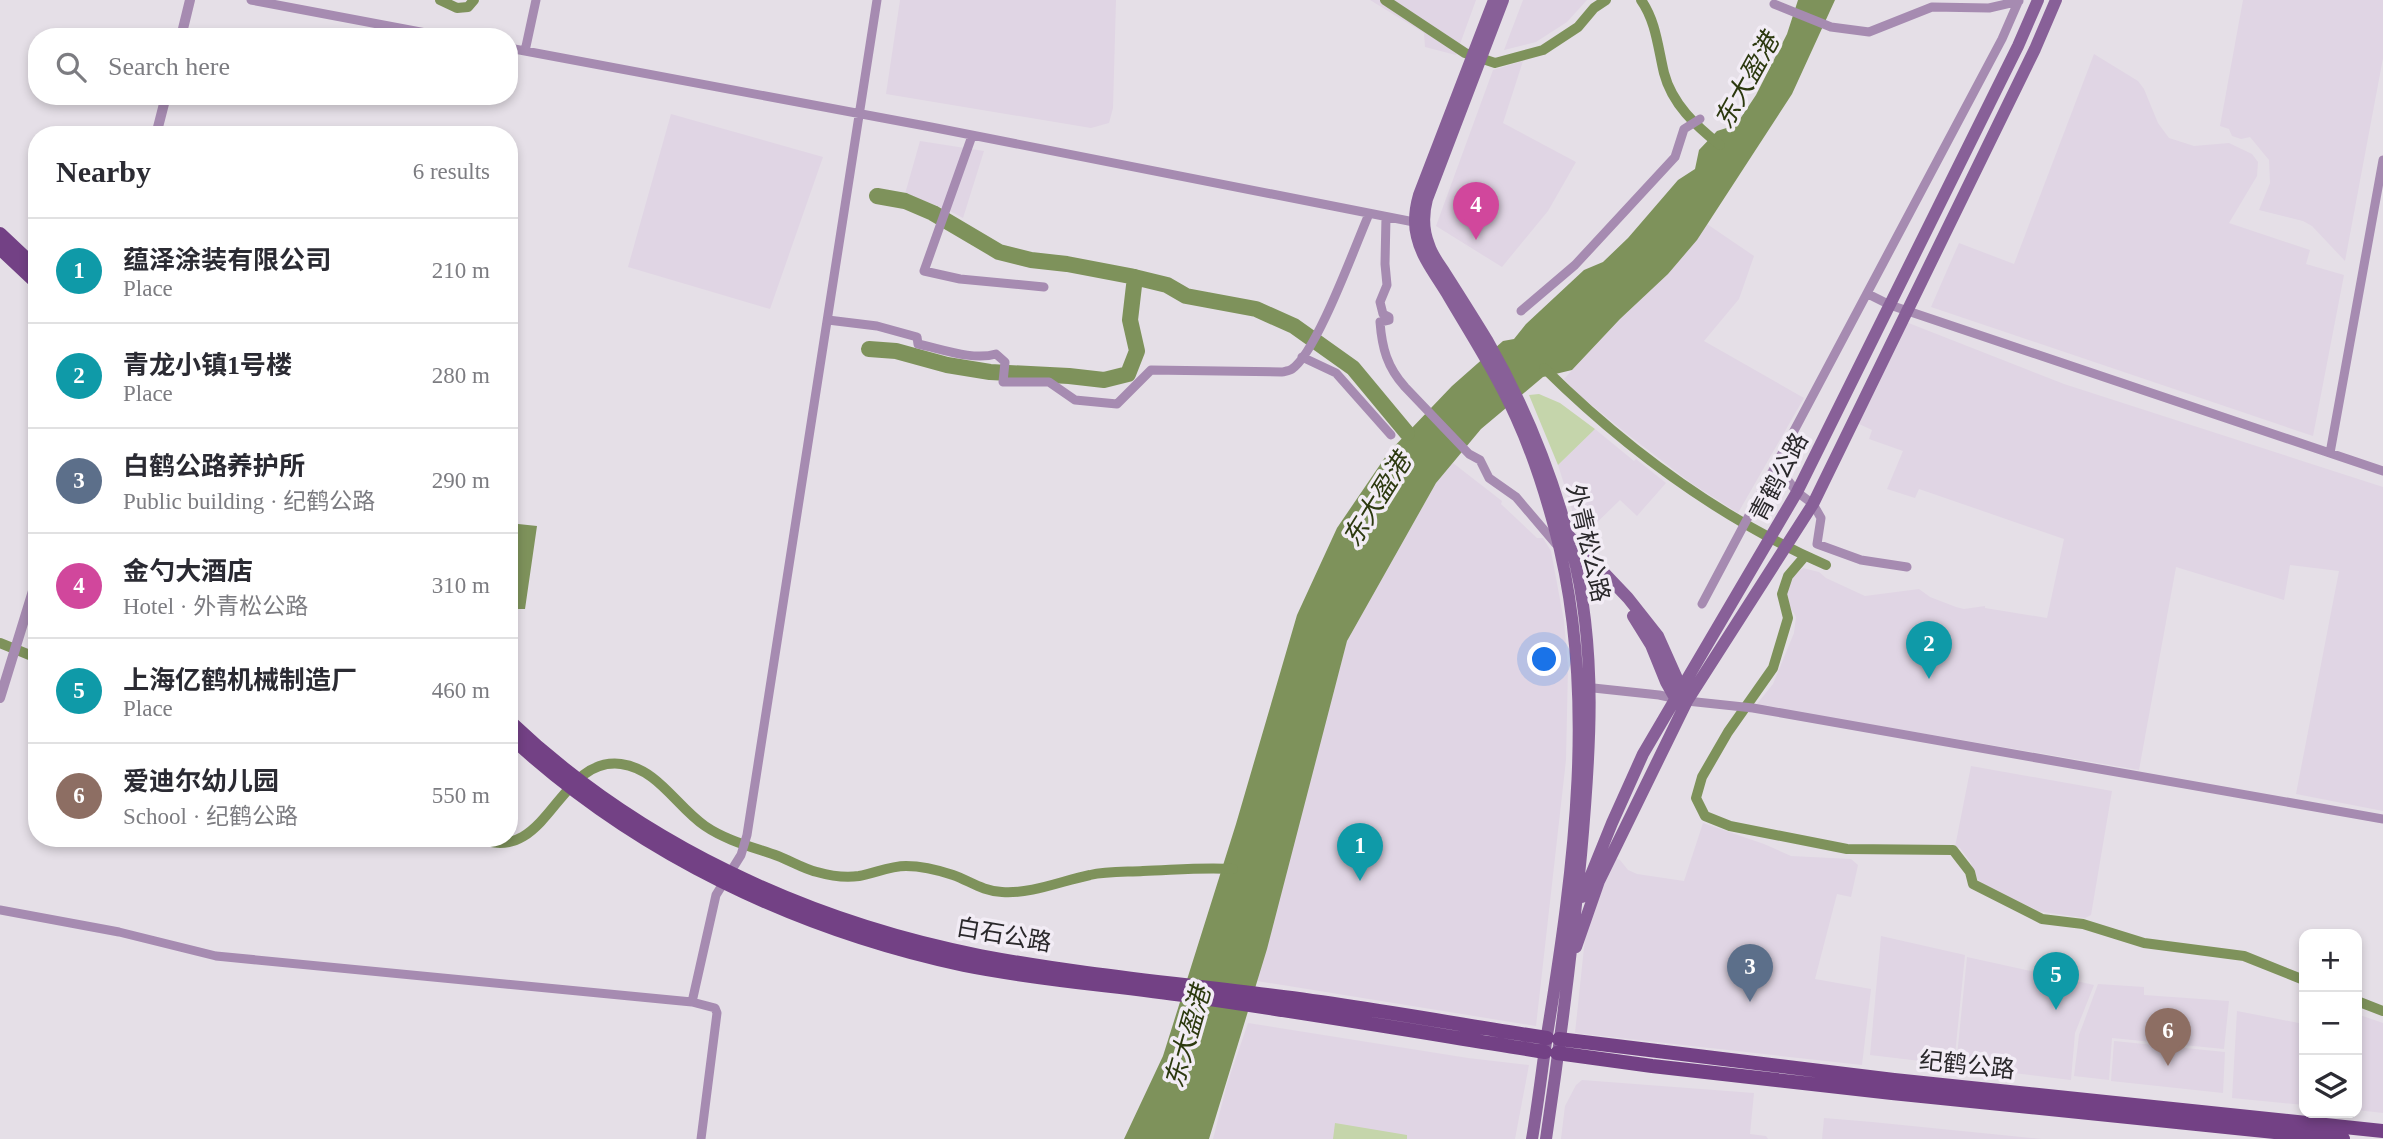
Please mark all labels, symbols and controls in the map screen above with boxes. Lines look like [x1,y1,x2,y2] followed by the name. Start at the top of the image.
[1709,25,1787,134] water label: 东大盈港
[28,28,518,105] search box
[52,48,90,86] icon: search
[108,52,230,81] text: Search here
[56,155,151,188] text: Nearby
[413,159,490,184] text: 6 results
[1453,182,1499,240] pin: 4
[123,246,331,275] text: 蕴泽涂装有限公司
[73,258,85,283] text: 1
[432,258,490,283] text: 210 m
[123,276,173,301] text: Place
[123,351,292,380] text: 青龙小镇1号楼
[73,363,85,388] text: 2
[432,363,490,388] text: 280 m
[123,381,173,406] text: Place
[1745,429,1813,525] street label: 青鹤公路
[1337,445,1419,552] water label: 东大盈港
[123,452,305,481] text: 白鹤公路养护所
[73,468,85,493] text: 3
[432,468,490,493] text: 290 m
[1562,482,1614,604] street label: 外青松公路
[123,489,375,514] text: Public building · 纪鹤公路
[123,557,253,586] text: 金勺大酒店
[73,573,85,598] text: 4
[432,573,490,598] text: 310 m
[123,594,308,619] text: Hotel · 外青松公路
[1906,621,1952,679] pin: 2
[1527,642,1561,676] your location
[123,666,357,695] text: 上海亿鹤机械制造厂
[73,678,85,703] text: 5
[432,678,490,703] text: 460 m
[123,696,173,721] text: Place
[123,767,279,796] text: 爱迪尔幼儿园
[73,783,85,808] text: 6
[432,783,490,808] text: 550 m
[123,804,298,829] text: School · 纪鹤公路
[1337,823,1383,881] pin: 1
[954,914,1054,956] street label: 白石公路
[2299,929,2362,1118] map controls
[2299,929,2362,992] button: +
[1727,944,1773,1002] pin: 3
[2033,952,2079,1010] pin: 5
[1160,979,1217,1091] water label: 东大盈港
[2299,992,2362,1055] button: −
[2145,1008,2191,1066] pin: 6
[1918,1047,2016,1083] street label: 纪鹤公路
[2299,1055,2362,1118] button: layers

